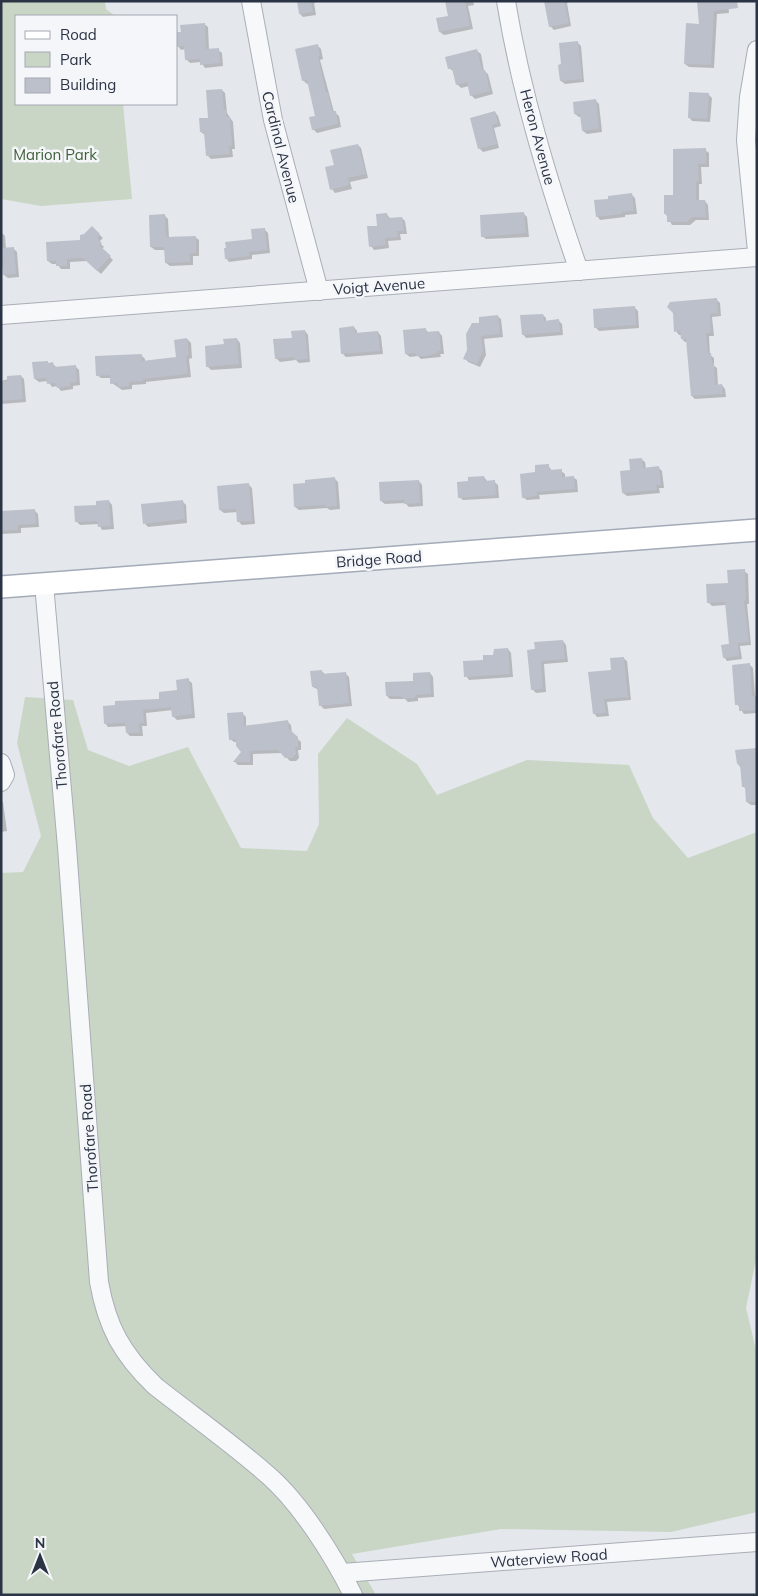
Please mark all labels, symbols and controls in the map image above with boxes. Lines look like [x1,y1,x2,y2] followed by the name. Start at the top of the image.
[15,15,178,105] legend
[60,25,97,44] text: Road
[60,50,92,69] text: Park
[60,75,116,94] text: Building
[516,87,560,187] street label: Heron Avenue
[258,89,304,205] street label: Cardinal Avenue
[13,145,97,164] park label: Marion Park
[332,273,426,299] street label: Voigt Avenue
[335,547,423,571] street label: Bridge Road
[43,680,71,790] street label: Thorofare Road
[76,1083,102,1193] street label: Thorofare Road
[15,1531,65,1581] north arrow
[35,1534,45,1552] text: N
[490,1544,608,1572] street label: Waterview Road

